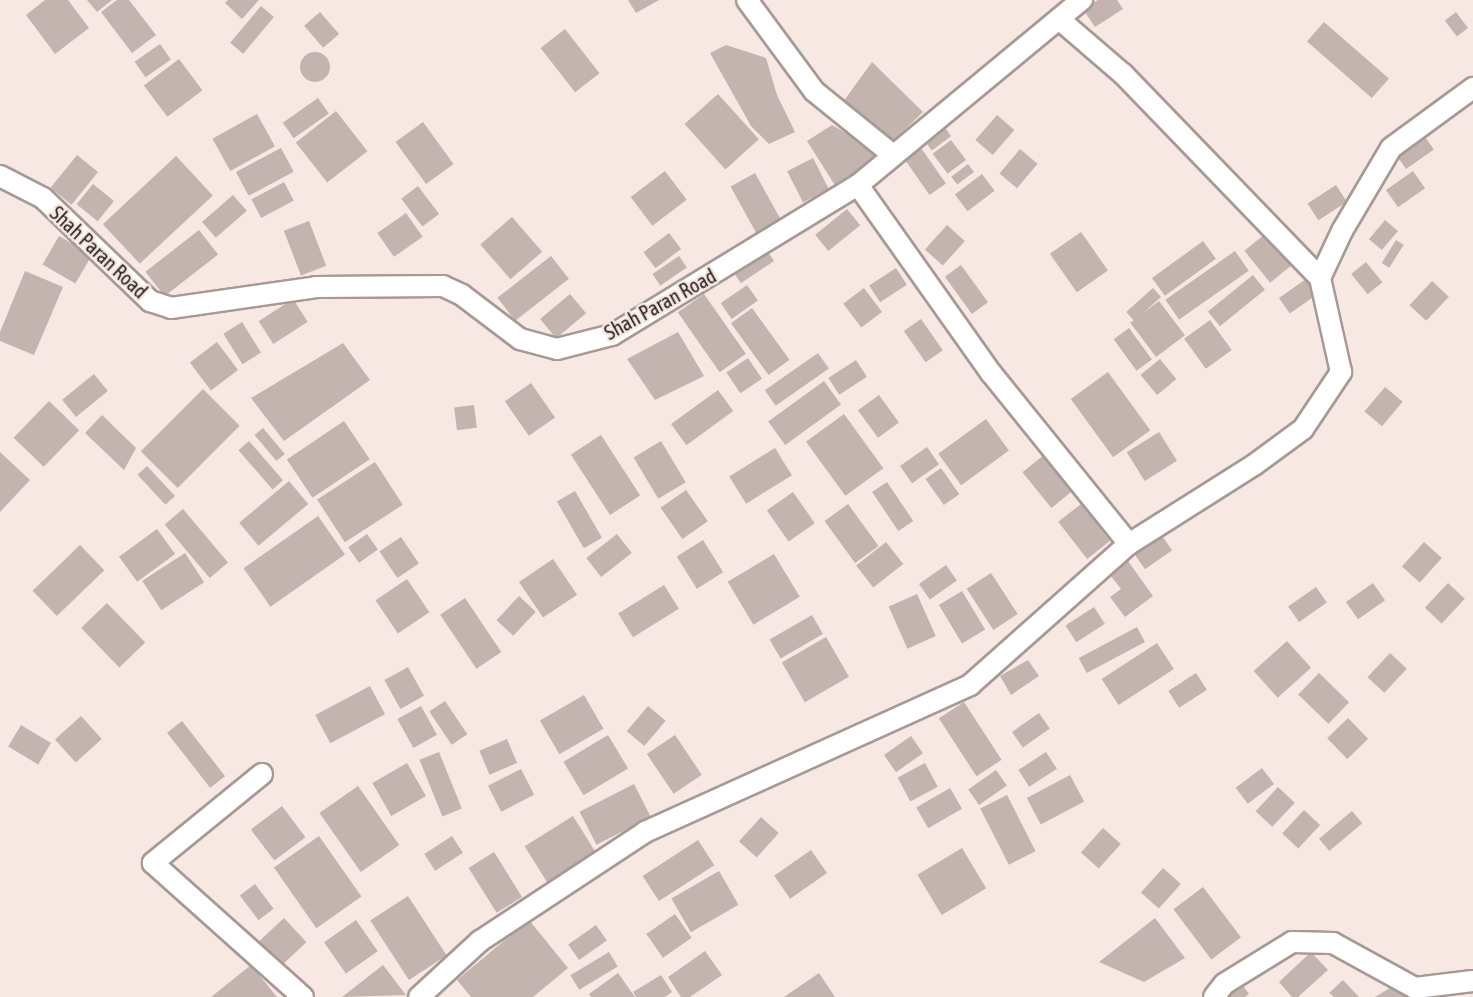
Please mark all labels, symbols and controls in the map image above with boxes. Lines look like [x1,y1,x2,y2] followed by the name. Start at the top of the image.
[45,201,153,303] street label: Shah Paran Road
[600,263,720,345] street label: Shah Paran Road

